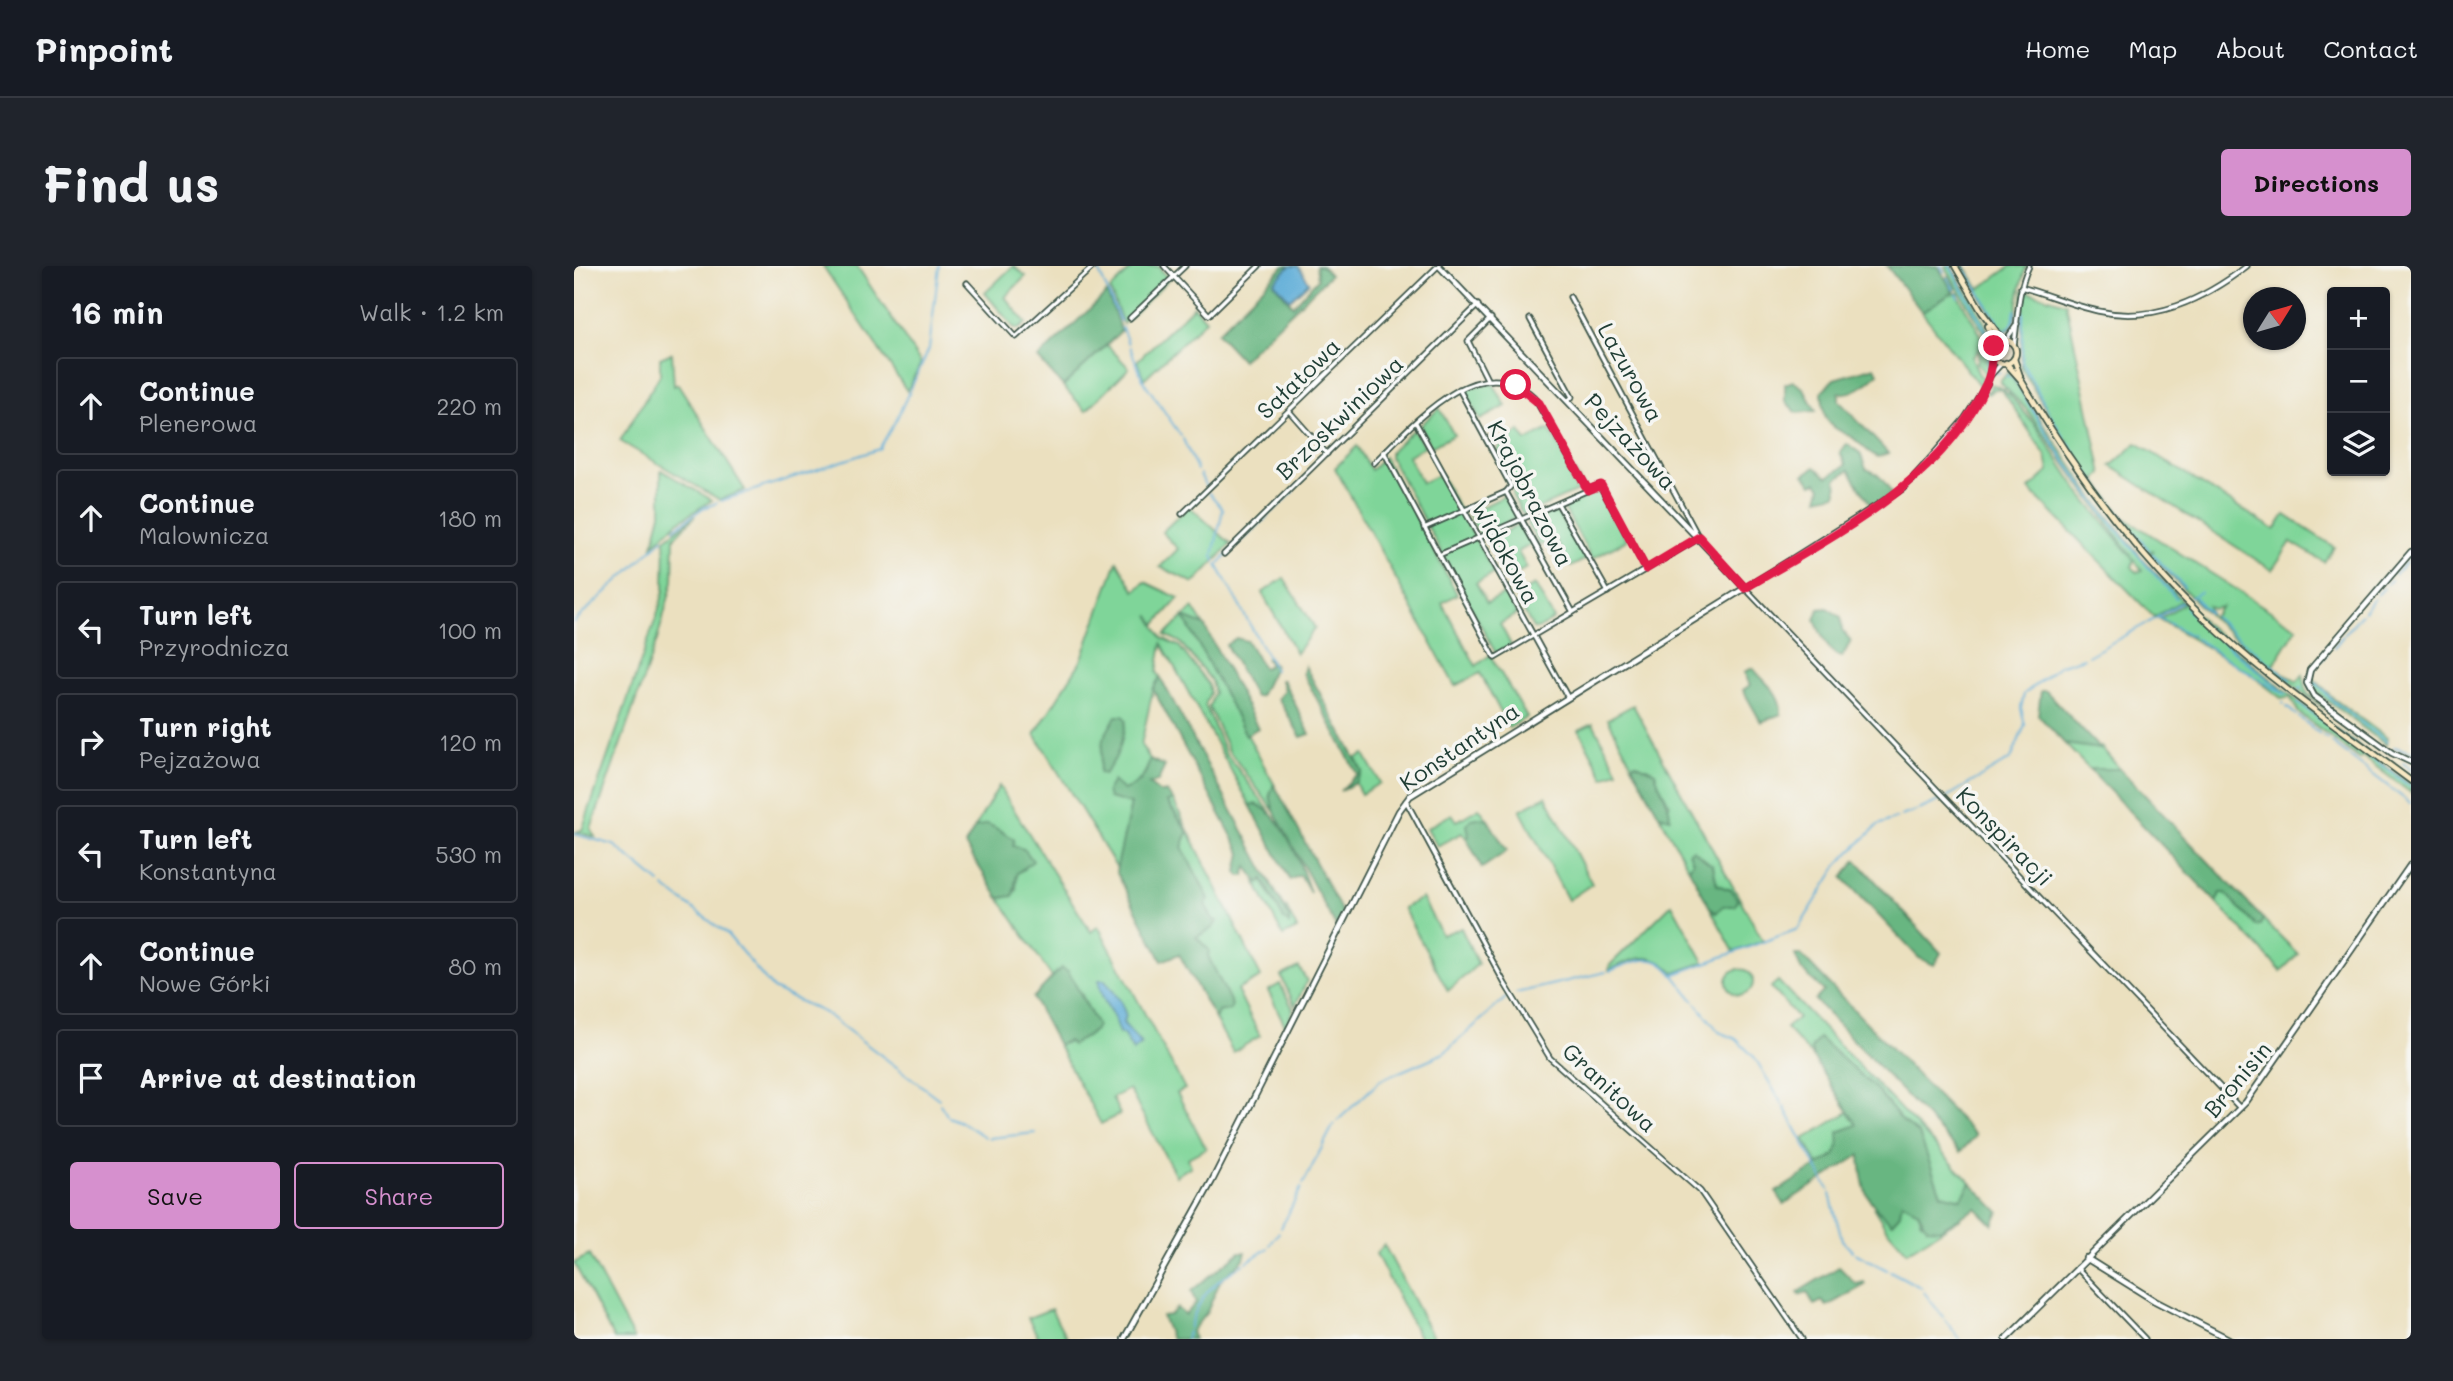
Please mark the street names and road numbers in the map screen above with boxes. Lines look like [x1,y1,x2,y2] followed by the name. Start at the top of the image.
[1591,317,1671,427] street label: Lazurowa
[1250,331,1346,425] street label: Sałatowa
[1269,349,1409,485] street label: Brzoskwiniowa
[1579,386,1683,496] street label: Pejzażowa
[1481,415,1581,571] street label: Krajobrazowa
[1465,495,1547,609] street label: Widokowa
[1393,695,1525,797] street label: Konstantyna
[1950,780,2060,892] street label: Konspiracji
[2197,1035,2277,1123] street label: Bronisin
[1556,1036,1664,1138] street label: Granitowa

